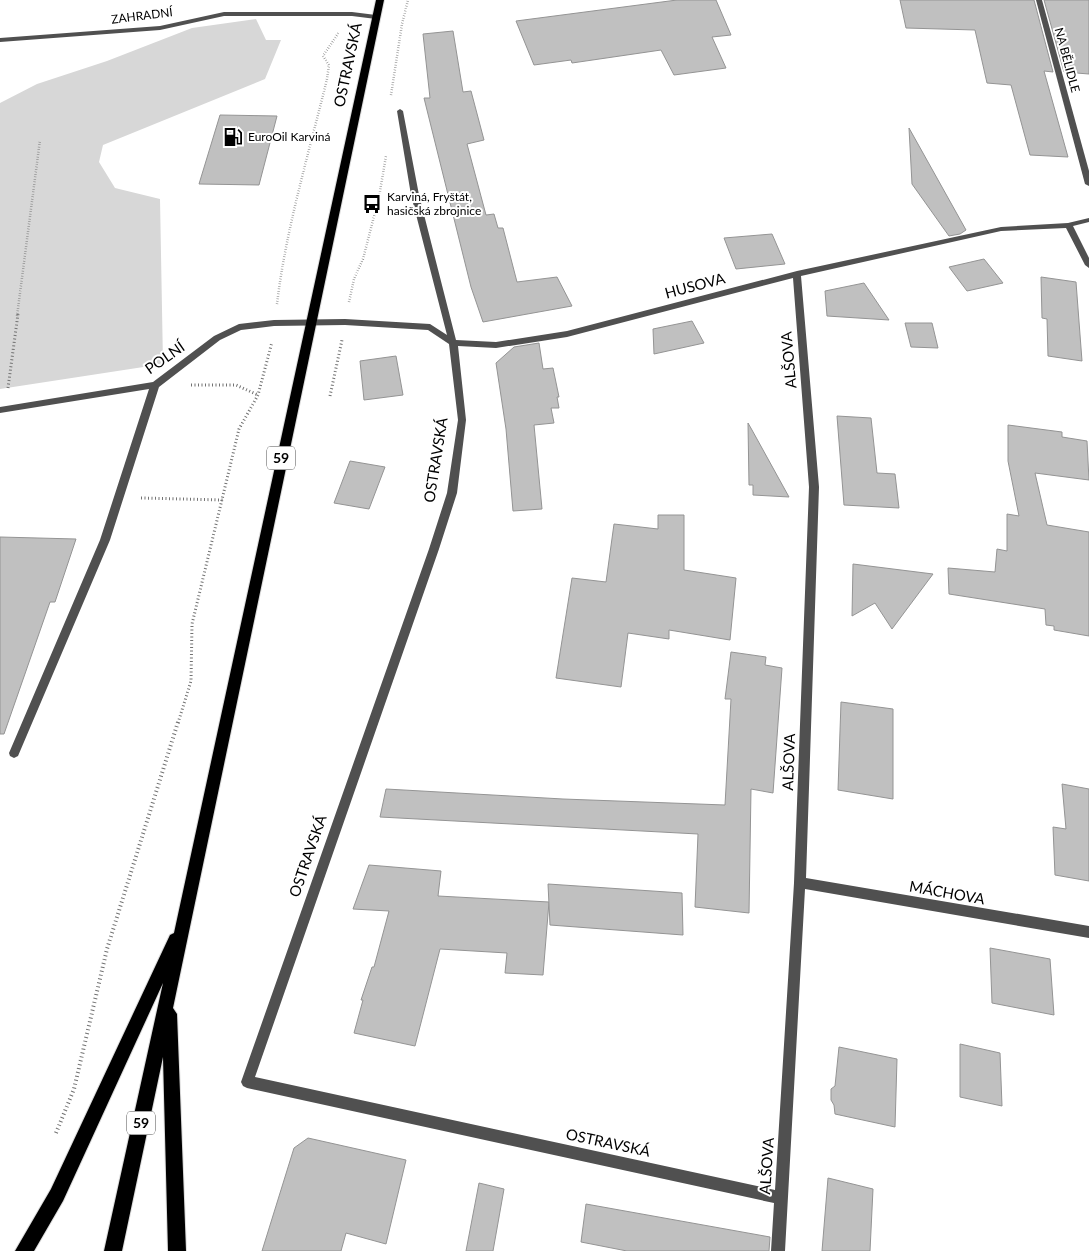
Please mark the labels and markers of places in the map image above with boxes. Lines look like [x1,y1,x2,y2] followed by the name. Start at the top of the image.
[222,126,244,148] fuel station icon: EuroOil Karviná
[248,129,330,144] place label: EuroOil Karviná
[387,189,481,218] place label: Karviná, Fryštát, hasičská zbrojnice
[361,193,383,215] bus stop icon: Karviná, Fryštát, hasičská zbrojnice

